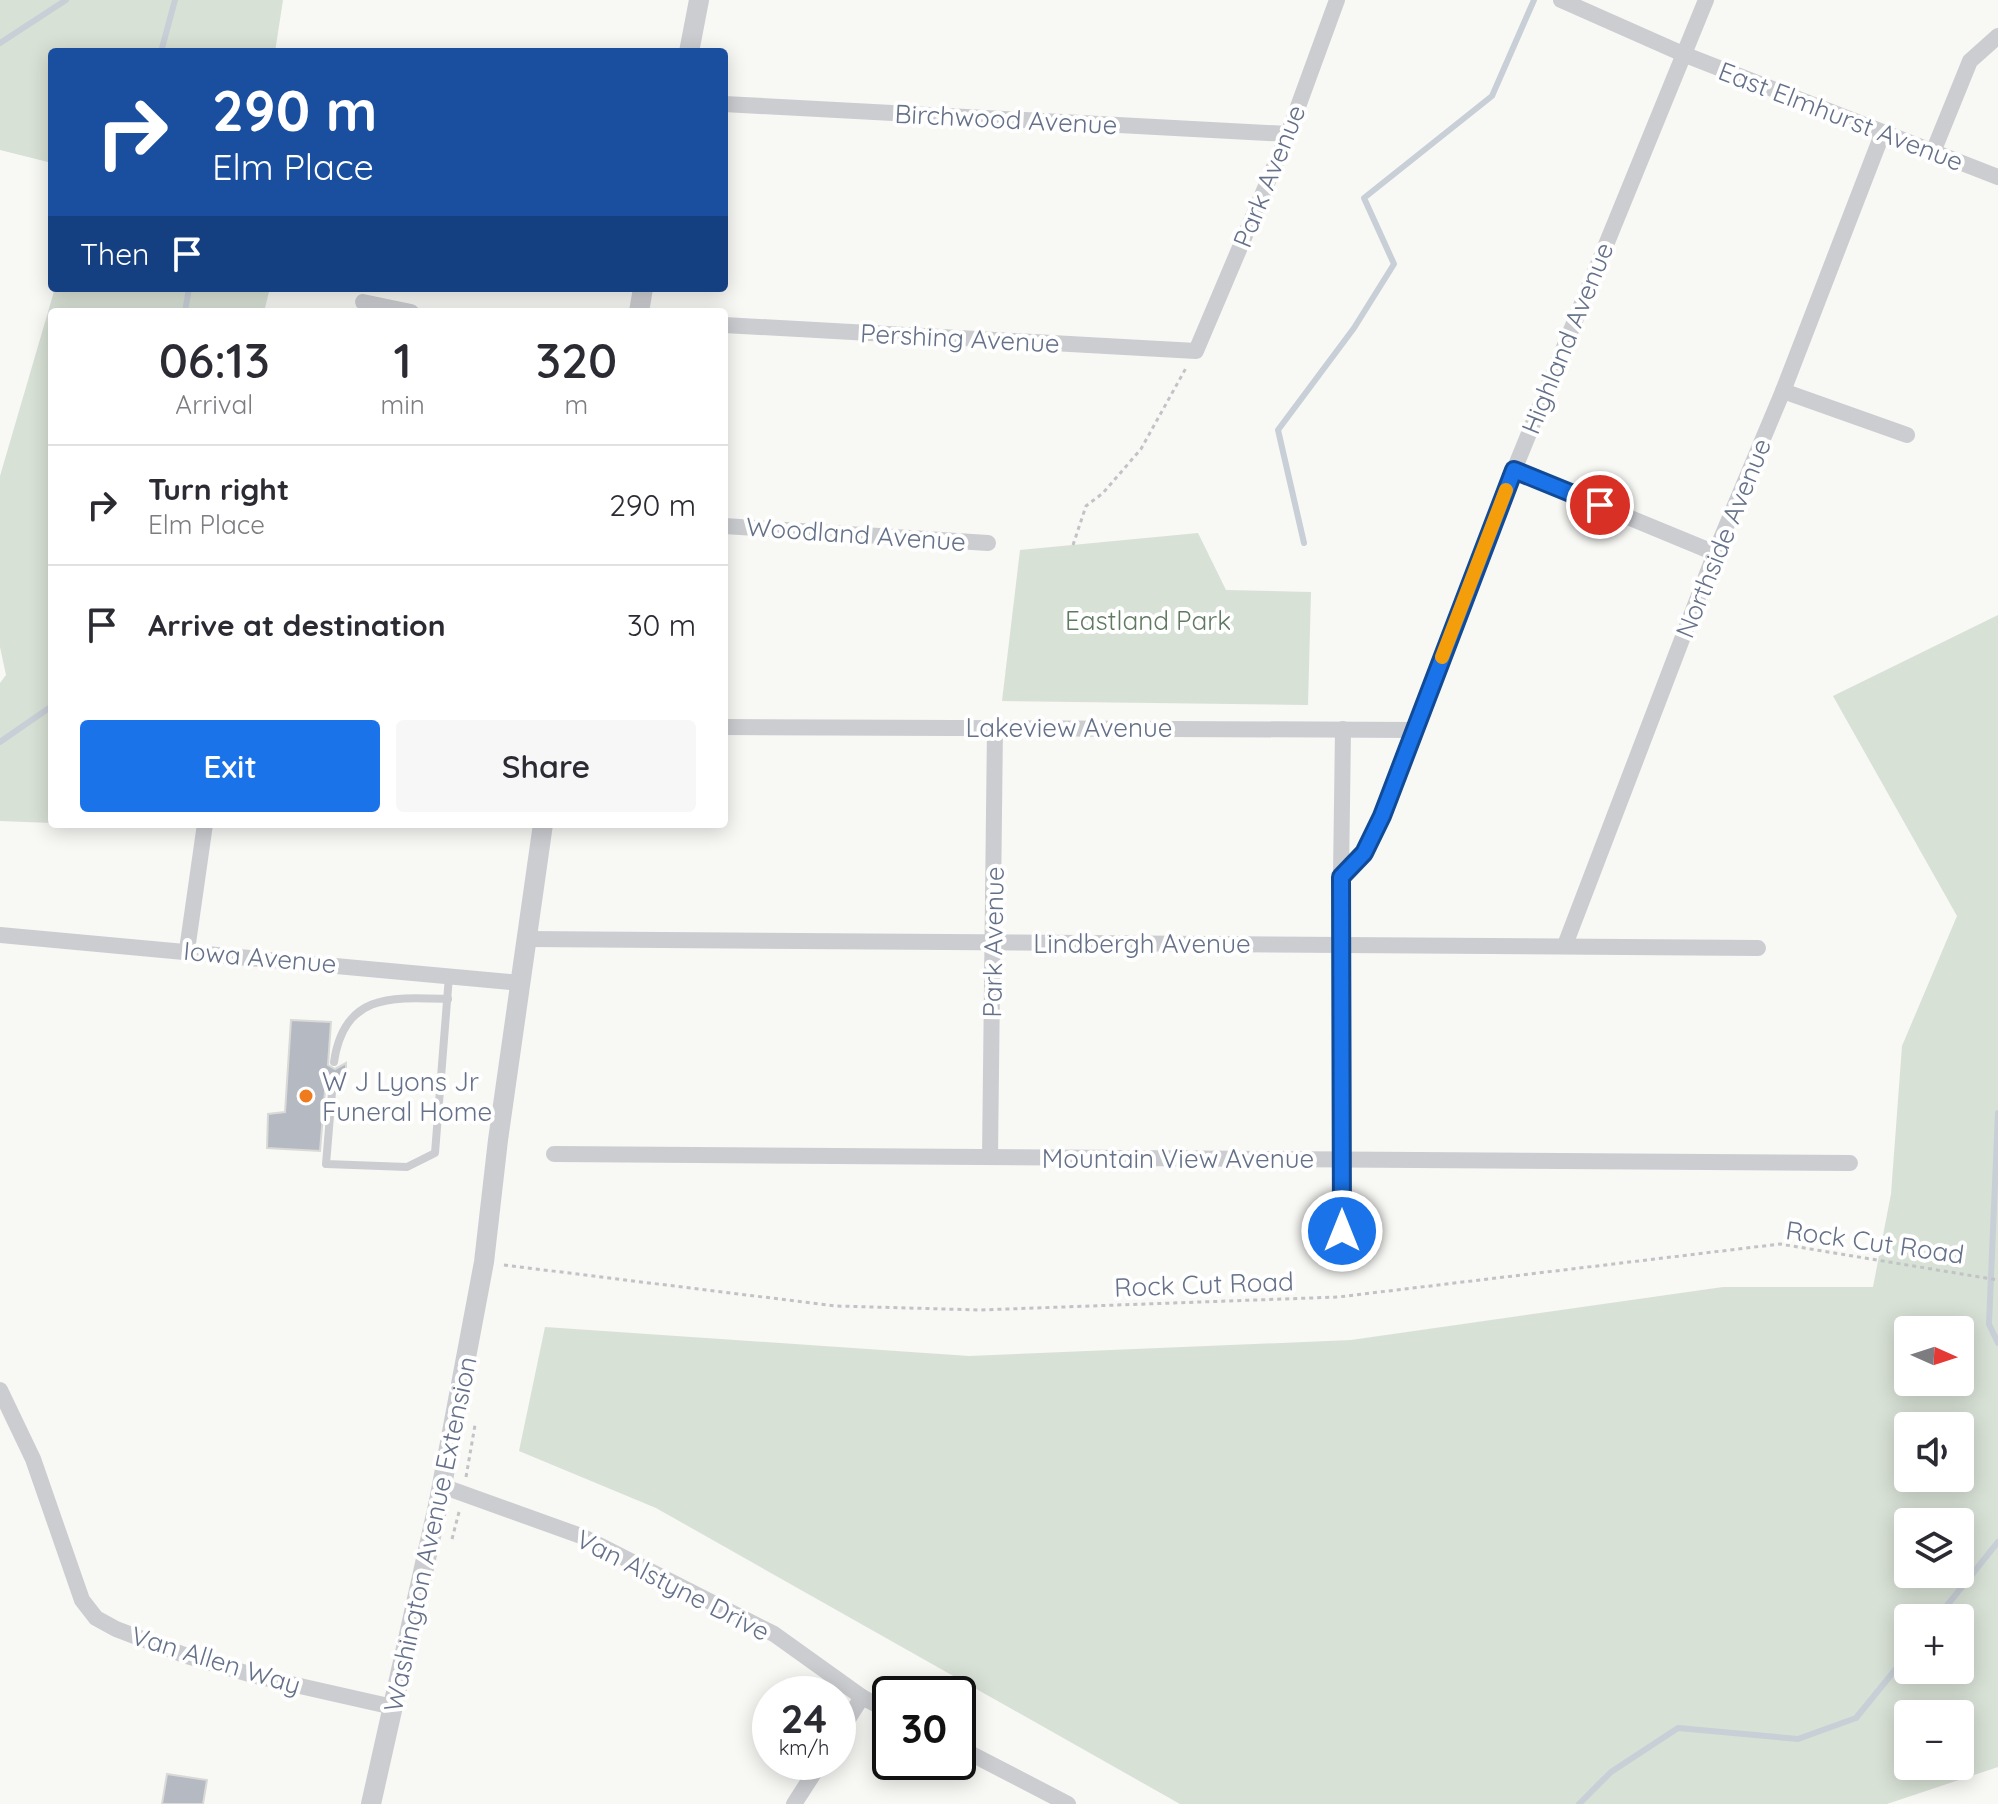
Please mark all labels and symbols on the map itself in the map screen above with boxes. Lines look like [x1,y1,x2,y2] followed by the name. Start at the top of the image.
[1714,54,1968,178] street label: East Elmhurst Avenue
[894,97,1118,141] street label: Birchwood Avenue
[1225,100,1313,252] street label: Park Avenue
[1514,237,1620,439] street label: Highland Avenue
[859,316,1061,360] street label: Pershing Avenue
[1668,433,1778,643] street label: Northside Avenue
[1566,471,1634,539] pin
[745,510,967,558] street label: Woodland Avenue
[1065,604,1231,637] park label: Eastland Park
[965,711,1173,744] street label: Lakeview Avenue
[975,866,1011,1018] street label: Park Avenue
[1033,927,1251,960] street label: Lindbergh Avenue
[182,934,338,980] street label: Iowa Avenue
[322,1065,492,1128] place label: W J Lyons Jr Funeral Home
[297,1087,315,1105] marker: W J Lyons Jr Funeral Home
[1042,1142,1314,1175] street label: Mountain View Avenue
[1300,1189,1384,1273] position arrow
[1784,1213,1966,1271] street label: Rock Cut Road
[1114,1264,1294,1304] street label: Rock Cut Road
[1894,1316,1974,1396] north arrow
[376,1353,484,1715] street label: Washington Avenue Extension
[571,1522,775,1648] street label: Van Alstyne Drive
[127,1619,305,1701] street label: Van Allen Way
[872,1676,976,1780] speed limit sign: 30

